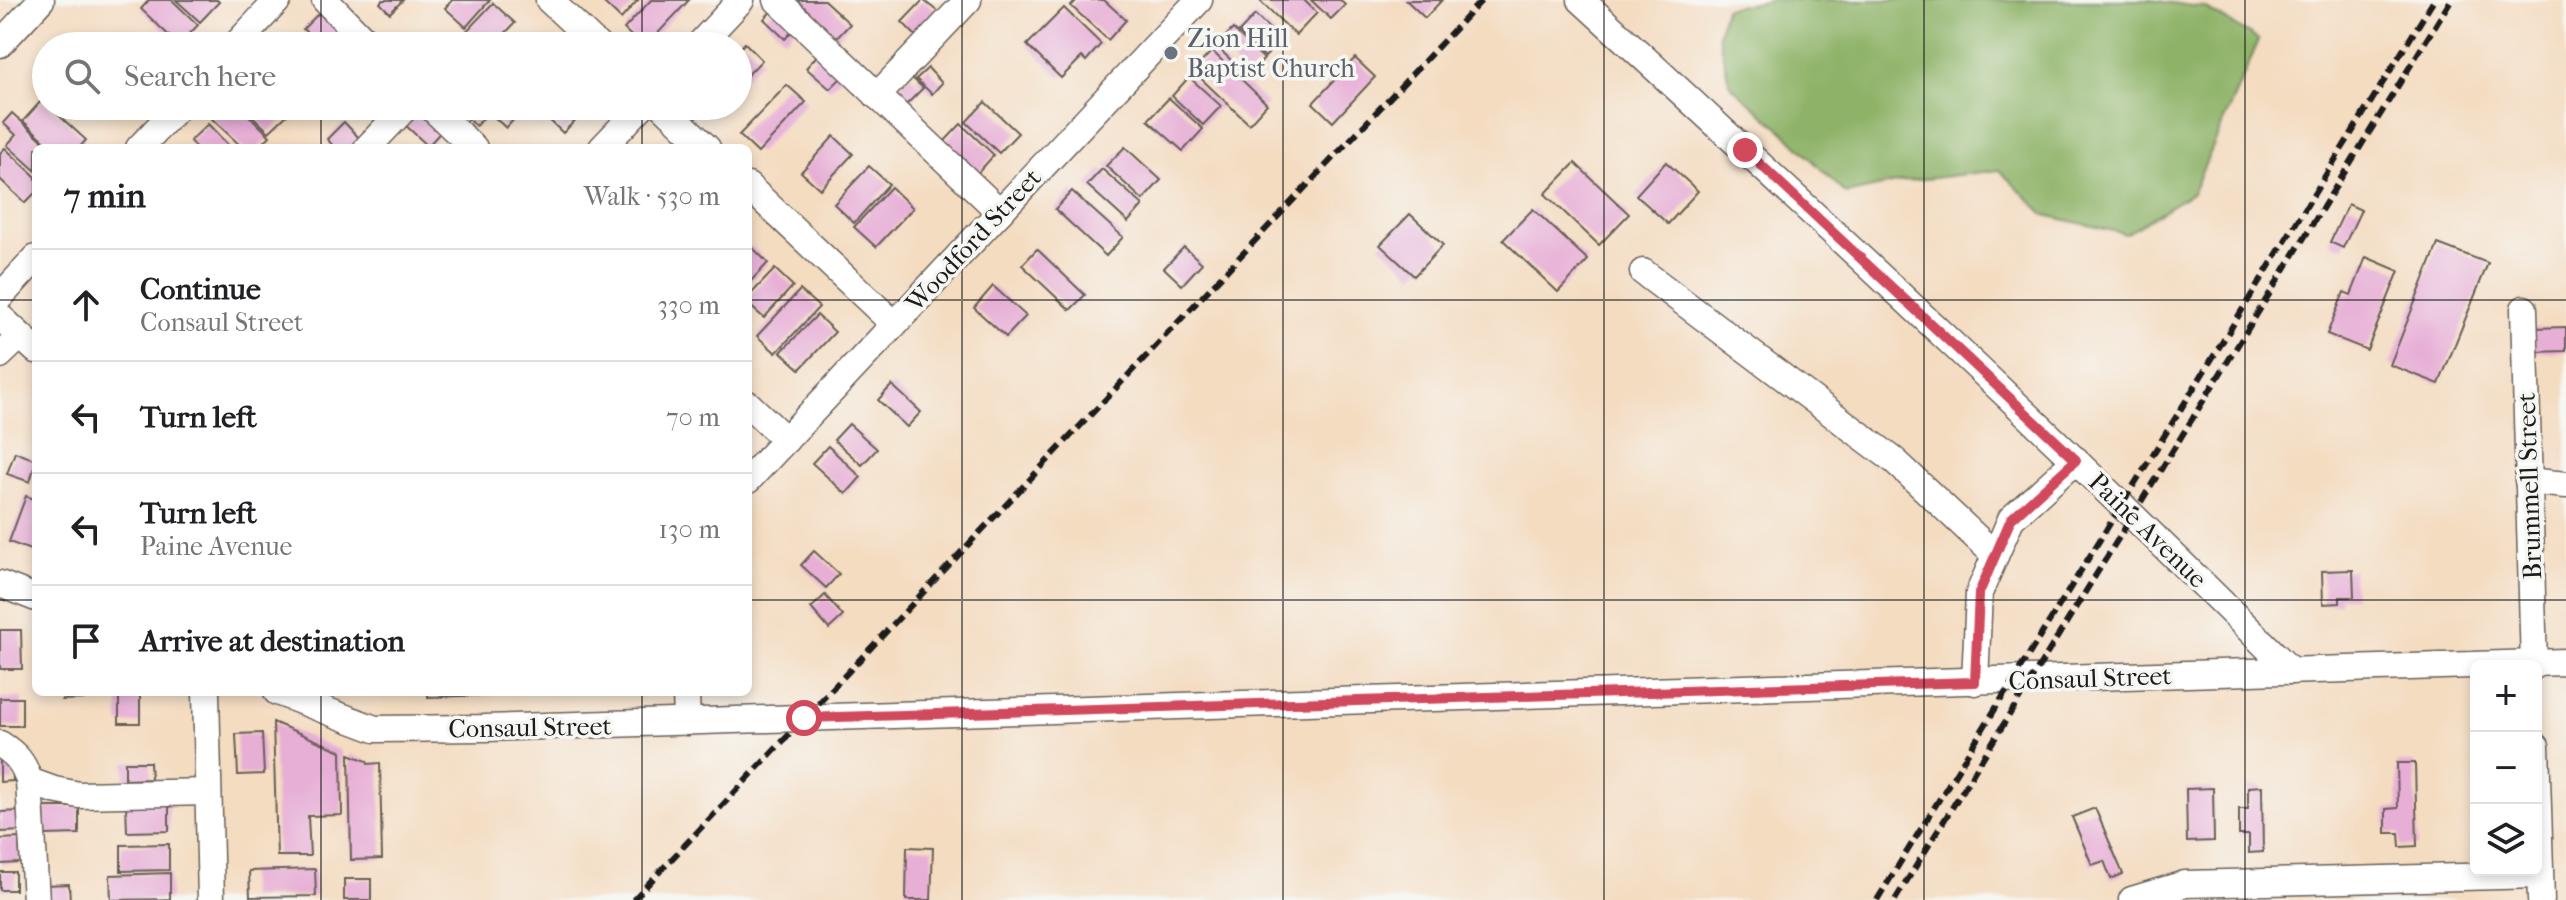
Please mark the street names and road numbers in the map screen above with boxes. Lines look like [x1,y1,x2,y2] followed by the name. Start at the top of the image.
[898,162,1048,319] street label: Woodford Street
[2511,391,2548,580] street label: Brummell Street
[2082,466,2213,595] street label: Paine Avenue
[2008,660,2173,697] street label: Consaul Street
[448,711,613,744] street label: Consaul Street

